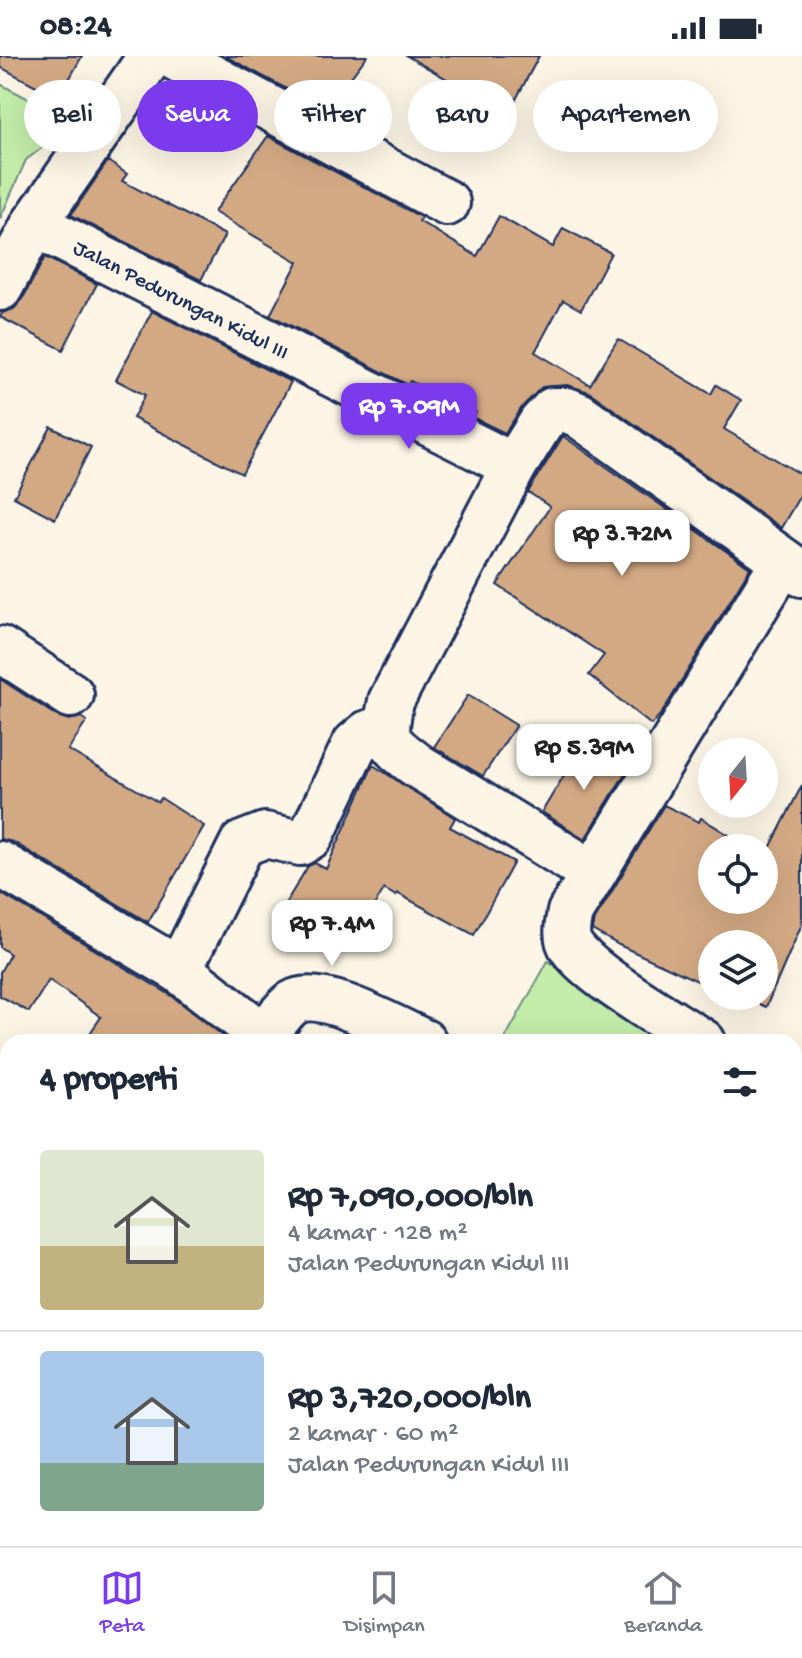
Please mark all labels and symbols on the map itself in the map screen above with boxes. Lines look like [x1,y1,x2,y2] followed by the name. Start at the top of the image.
[68,236,292,367] street label: Jalan Pedurungan Kidul III
[326,383,492,451] pin: Rp 7.09M
[539,510,705,578] pin: Rp 3.72M
[501,724,667,792] pin: Rp 5.39M
[698,738,778,818] north arrow
[258,900,406,968] pin: Rp 7.4M

